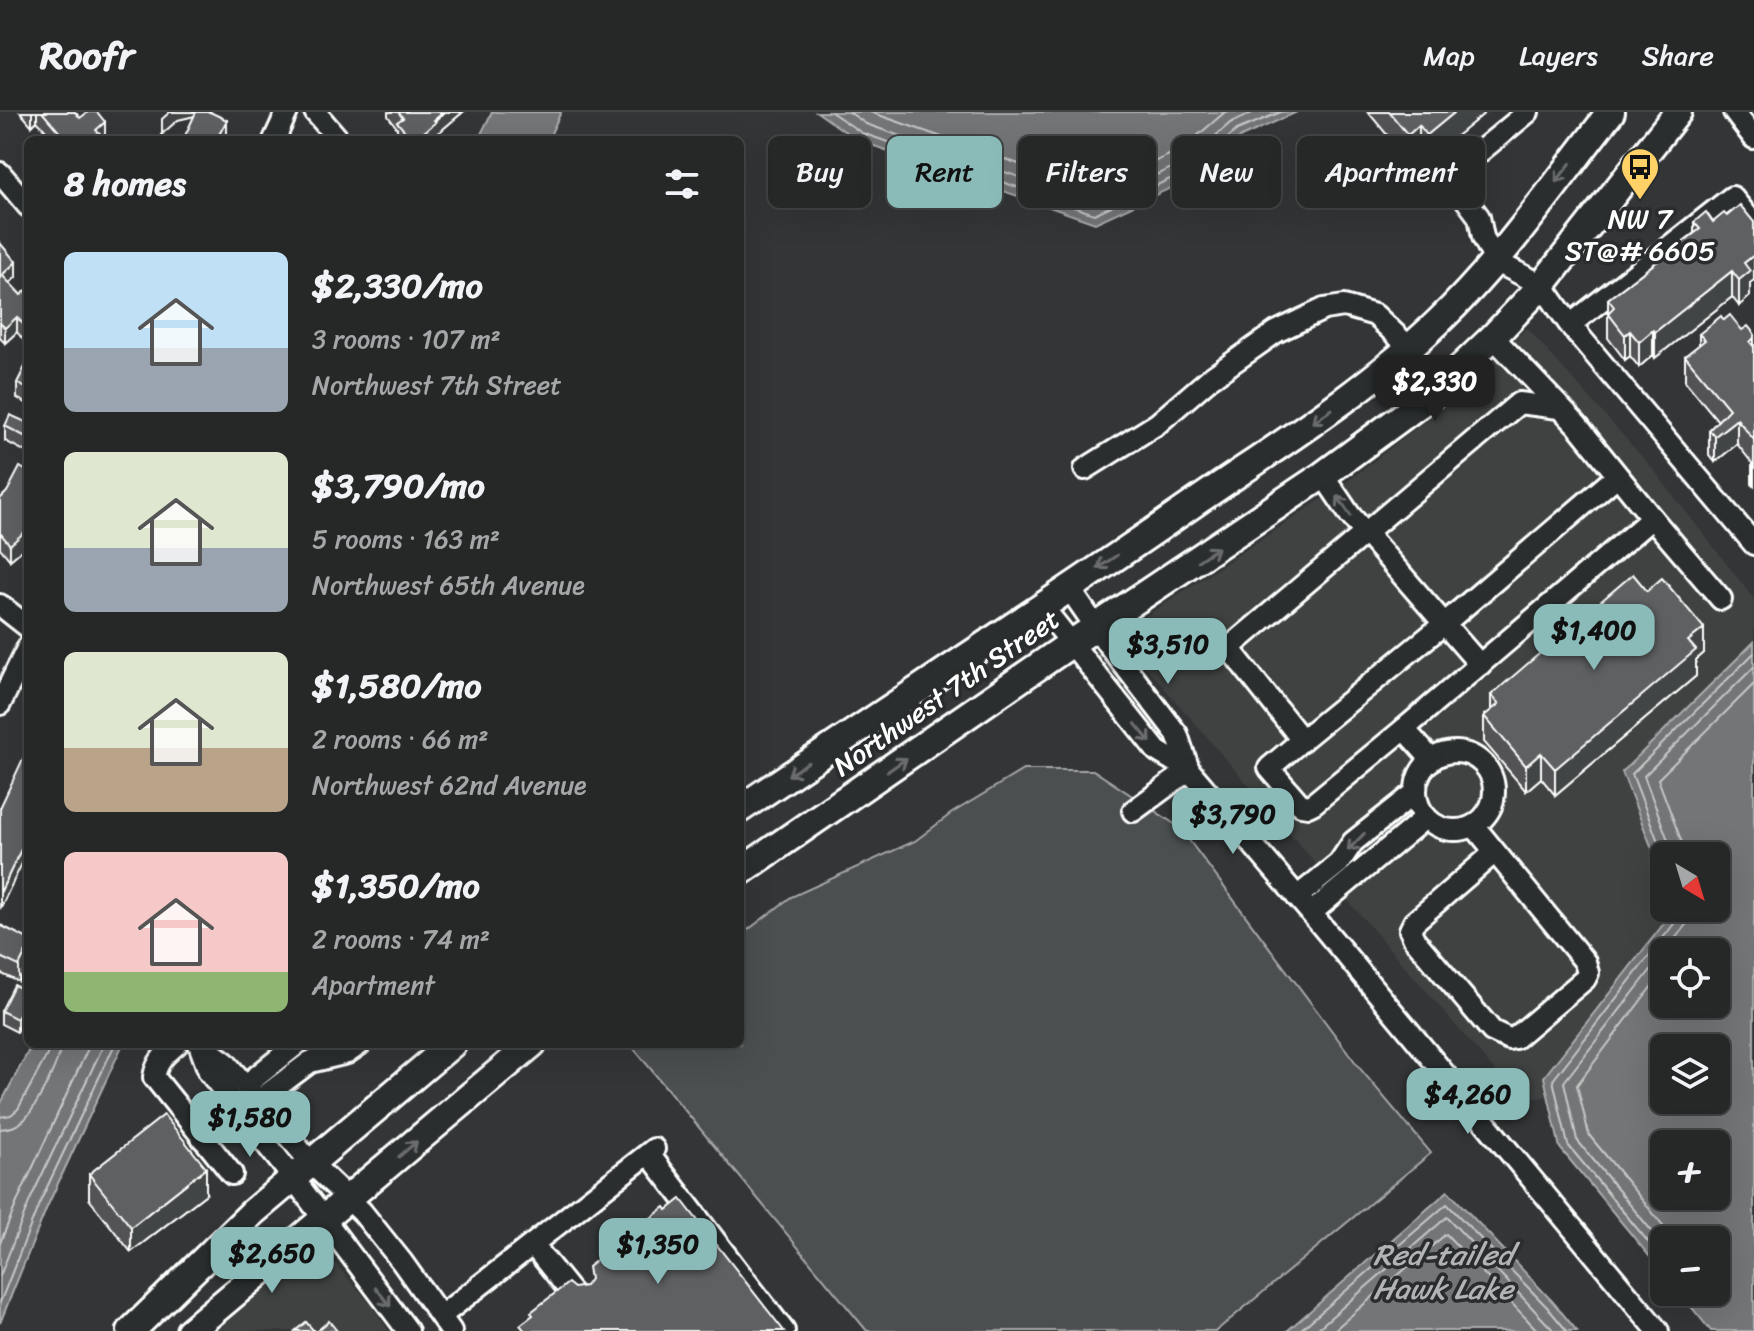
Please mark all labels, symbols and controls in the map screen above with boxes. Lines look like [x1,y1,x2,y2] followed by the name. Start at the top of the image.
[40,22,134,89] text: Roofr
[1423,31,1475,80] text: Map
[1519,31,1598,80] text: Layers
[1642,31,1714,80] text: Share
[768,136,871,208] chip: Buy
[887,136,1002,208] chip: Rent
[1018,136,1156,208] chip: Filters
[1172,136,1281,208] chip: New
[1297,136,1485,208] chip: Apartment
[1619,146,1661,201] bus stop icon: NW 7 ST@# 6605
[64,154,186,214] text: 8 homes
[660,162,704,206] icon: filters
[1555,162,1572,183] one-way arrow
[1565,194,1715,275] place label: NW 7 ST@# 6605
[312,256,483,316] text: $2,330/mo
[128,284,224,380] icon: home
[312,316,501,362] text: 3 rooms · 107 m²
[1370,355,1500,423] pin: $2,330
[1393,358,1477,404] text: $2,330
[312,362,562,408] text: Northwest 7th Street
[1312,408,1334,424] one-way arrow
[312,456,485,516] text: $3,790/mo
[128,484,224,580] icon: home
[1336,495,1352,517] one-way arrow
[312,516,500,562] text: 5 rooms · 163 m²
[1197,545,1219,562] one-way arrow
[1097,554,1119,571] one-way arrow
[312,562,585,608] text: Northwest 65th Avenue
[822,595,1070,790] street label: Northwest 7th Street
[1529,604,1659,672] pin: $1,400
[1552,607,1636,653] text: $1,400
[1103,618,1233,686] pin: $3,510
[1127,621,1209,667] text: $3,510
[312,656,482,716] text: $1,580/mo
[128,684,224,780] icon: home
[312,716,488,762] text: 2 rooms · 66 m²
[1134,722,1151,743] one-way arrow
[885,757,907,773] one-way arrow
[312,762,587,808] text: Northwest 62nd Avenue
[787,762,810,778] one-way arrow
[1168,788,1298,856] pin: $3,790
[1190,791,1276,837] text: $3,790
[1346,832,1365,852] one-way arrow
[1650,842,1730,922] north arrow
[1650,842,1730,1306] map controls
[312,856,480,916] text: $1,350/mo
[128,884,224,980] icon: home
[312,916,490,962] text: 2 rooms · 74 m²
[1650,938,1730,1018] button: locate
[312,962,435,1008] text: Apartment
[1650,1034,1730,1114] button: layers
[1403,1068,1533,1136] pin: $4,260
[1425,1071,1511,1117] text: $4,260
[185,1091,315,1159] pin: $1,580
[208,1094,292,1140] text: $1,580
[1650,1130,1730,1210] button: +
[397,1140,418,1158] one-way arrow
[593,1218,723,1286] pin: $1,350
[617,1221,699,1267] text: $1,350
[1650,1226,1730,1306] button: −
[207,1227,337,1295] pin: $2,650
[1373,1228,1521,1316] water label: Red-tailed Hawk Lake
[229,1230,315,1276] text: $2,650
[375,1286,392,1307] one-way arrow

